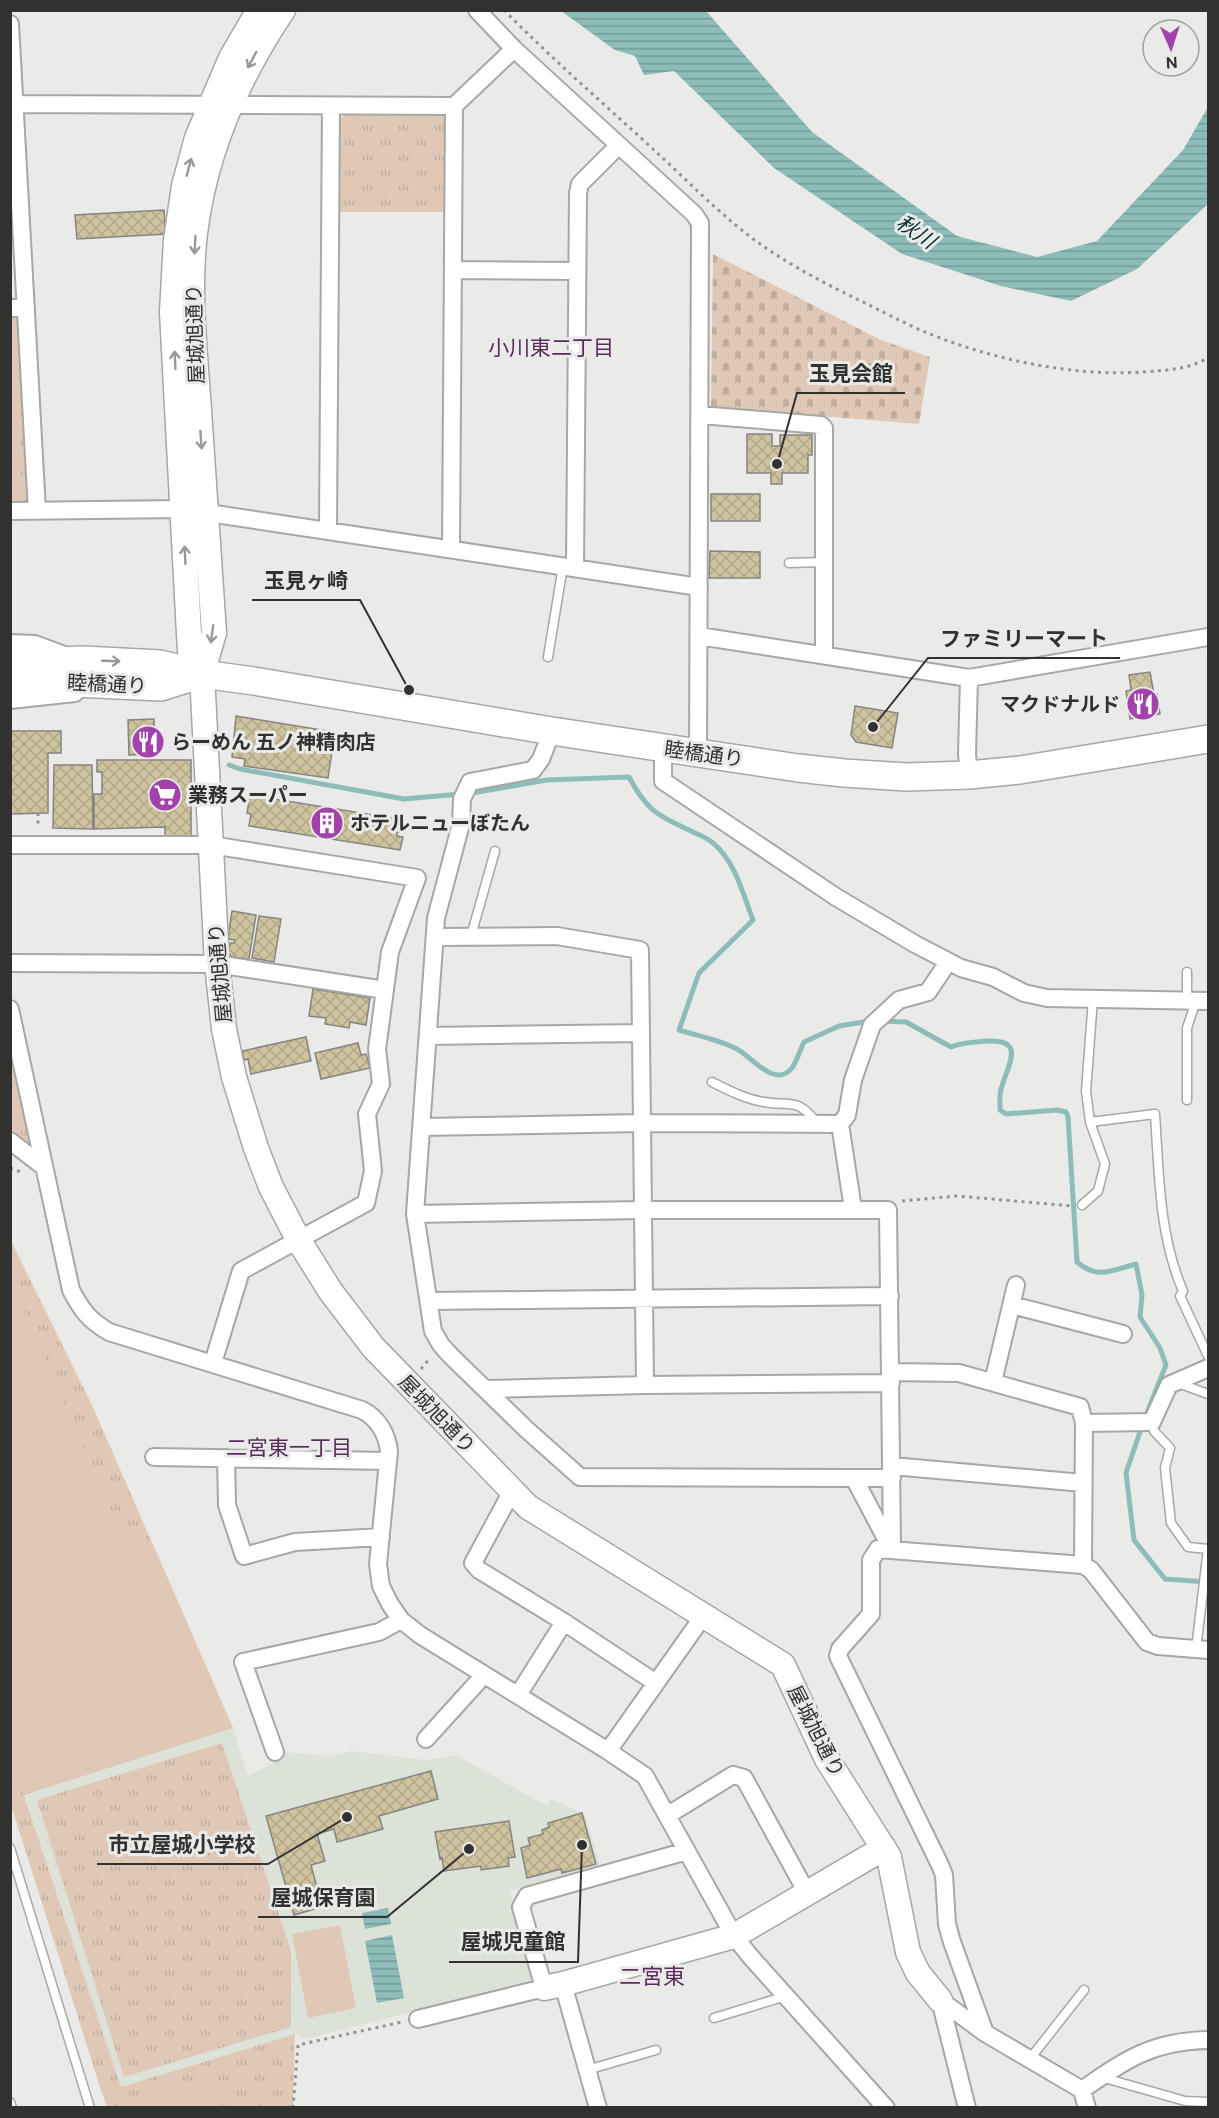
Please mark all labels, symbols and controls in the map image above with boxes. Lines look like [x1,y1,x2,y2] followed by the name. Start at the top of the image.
[1141,18,1201,78] north arrow
[246,51,258,68] one-way arrow
[1165,52,1178,73] text: N
[184,158,195,177] one-way arrow
[891,209,943,256] water label: 秋川
[189,235,200,255] one-way arrow
[180,284,210,384] street label: 屋城旭通り
[488,334,614,362] district label: 小川東二丁目
[169,351,180,371] one-way arrow
[797,354,905,393] callout: 玉見会館
[809,360,893,388] text: 玉見会館
[196,429,207,449] one-way arrow
[179,546,190,566] one-way arrow
[252,561,360,600] callout: 玉見ヶ崎
[264,567,348,595] text: 玉見ヶ崎
[928,619,1120,658] callout: ファミリーマート
[207,624,218,643] one-way arrow
[940,625,1108,653] text: ファミリーマート
[100,656,120,667] one-way arrow
[66,669,148,699] street label: 睦橋通り
[1125,686,1161,722] restaurant icon: マクドナルド
[1000,691,1120,717] place label: マクドナルド
[130,724,166,760] restaurant icon: らーめん 五ノ神精肉店
[171,729,376,755] place label: らーめん 五ノ神精肉店
[663,736,745,772] street label: 睦橋通り
[147,777,183,813] supermarket icon: 業務スーパー
[188,782,308,808] place label: 業務スーパー
[309,805,345,841] building icon: ホテルニューぼたん
[350,810,530,836] place label: ホテルニューぼたん
[203,922,237,1024] street label: 屋城旭通り
[393,1369,481,1459] street label: 屋城旭通り
[226,1434,352,1462] district label: 二宮東一丁目
[782,1681,850,1781] street label: 屋城旭通り
[97,1825,268,1864] callout: 市立屋城小学校
[109,1831,256,1859] text: 市立屋城小学校
[258,1878,387,1917] callout: 屋城保育園
[271,1884,376,1912] text: 屋城保育園
[449,1923,578,1962] callout: 屋城児童館
[461,1928,566,1956] text: 屋城児童館
[619,1962,685,1991] district label: 二宮東

